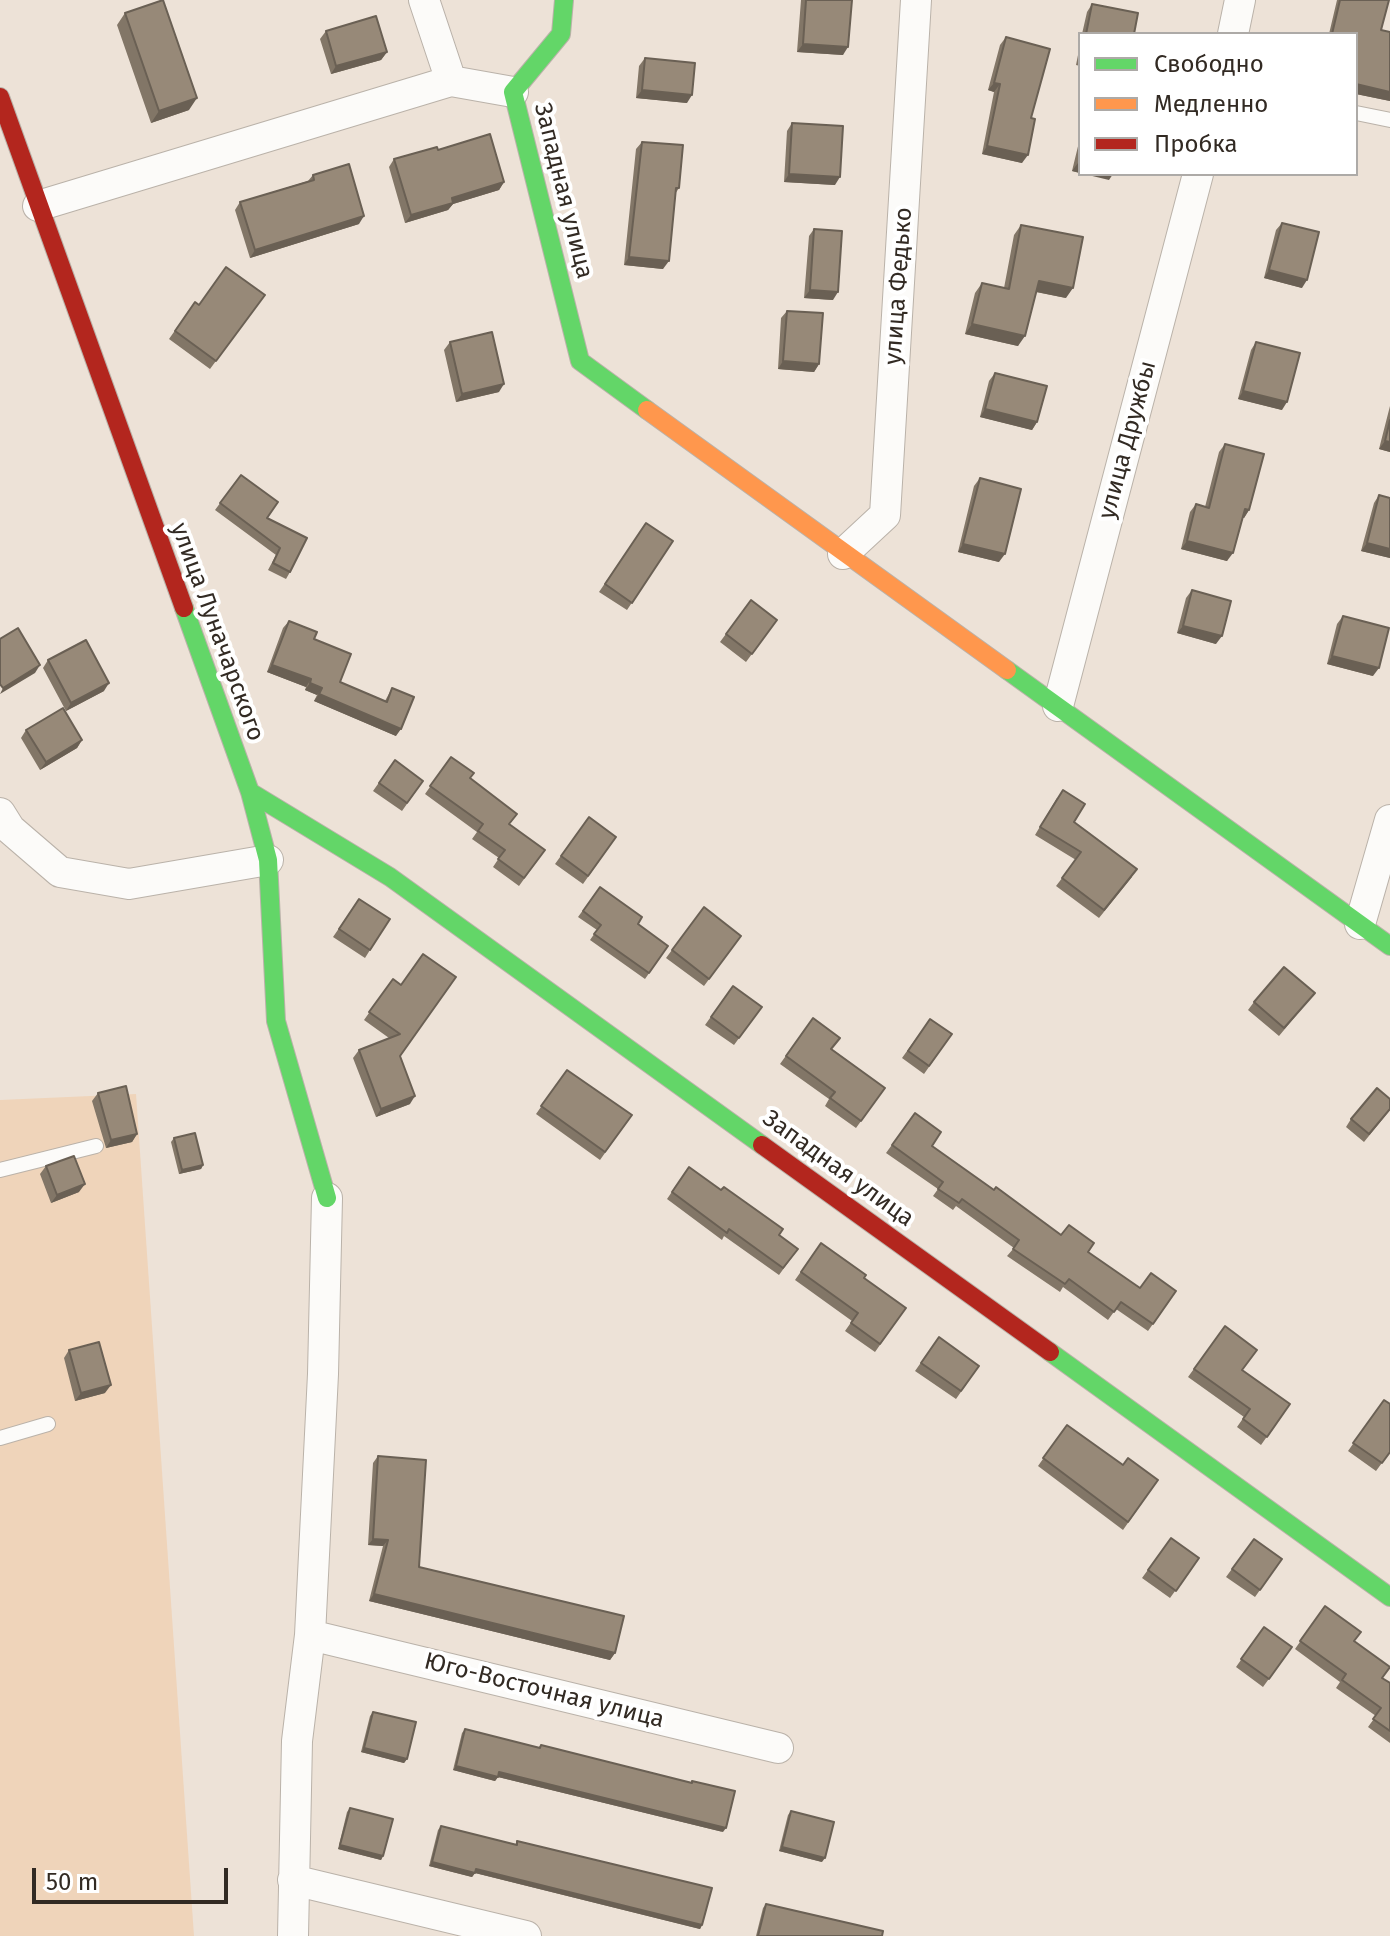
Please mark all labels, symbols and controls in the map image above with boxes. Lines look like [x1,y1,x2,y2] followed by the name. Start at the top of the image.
[1078,32,1358,176] legend
[1154,50,1264,78] text: Свободно
[1154,90,1268,118] text: Медленно
[527,100,599,282] street label: Западная улица
[1154,130,1238,158] text: Пробка
[879,206,919,366] street label: улица Федько
[1093,358,1163,522] street label: улица Дружбы
[164,519,270,745] street label: улица Луначарского
[757,1104,919,1234] street label: Западная улица
[421,1647,667,1735] street label: Юго-Восточная улица
[36,1852,232,1902] scale bar
[46,1868,98,1896] text: 50 m

